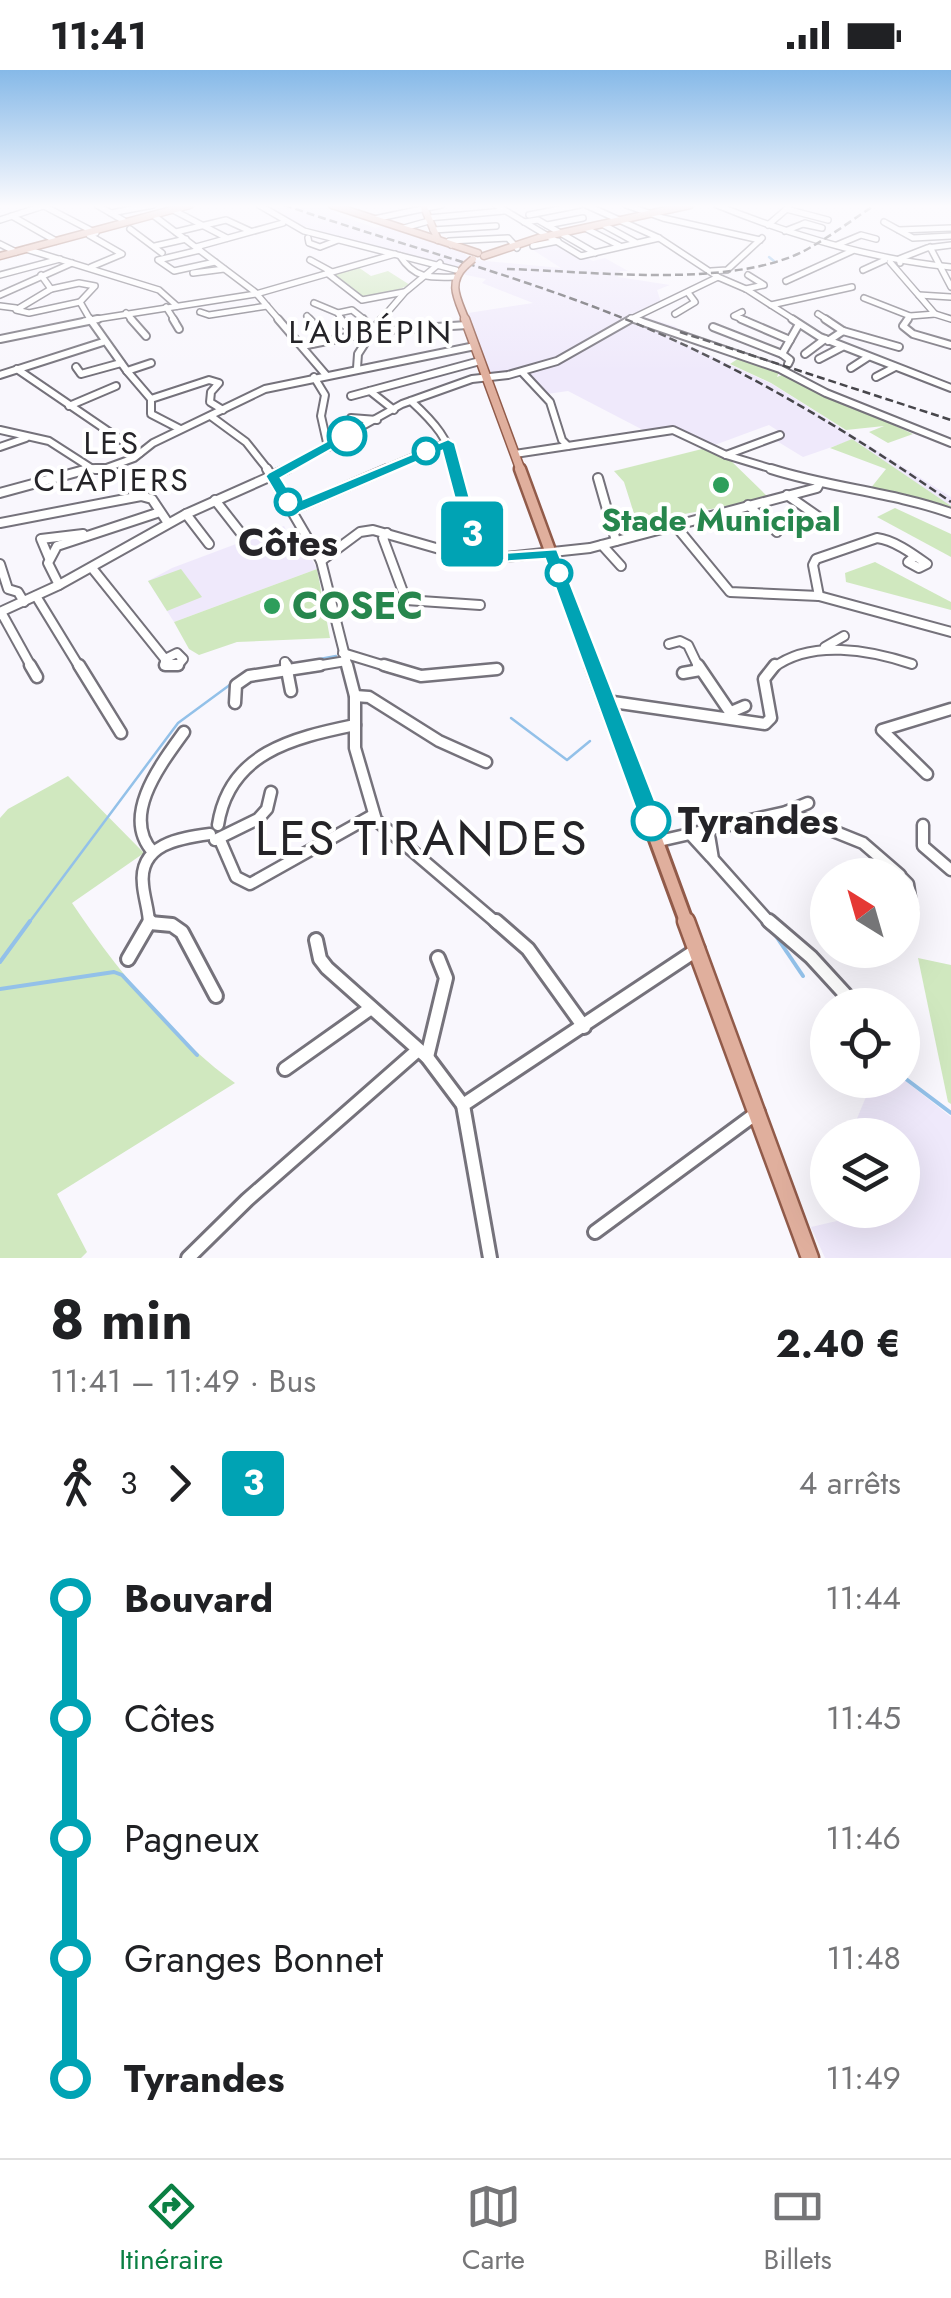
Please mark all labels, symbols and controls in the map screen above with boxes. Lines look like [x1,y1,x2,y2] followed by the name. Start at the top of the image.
[50,8,147,63] text: 11:41
[288,309,454,355] district label: L'AUBÉPIN
[328,417,366,455] unlabelled marker
[34,420,190,503] district label: LES CLAPIERS
[413,438,439,464] unlabelled marker
[710,474,732,496] marker: Stade Municipal
[275,489,301,515] marker: Côtes
[601,497,841,543] place label: Stade Municipal
[440,502,504,566] line badge: 3
[461,509,483,559] text: 3
[238,515,338,570] place label: Côtes
[546,560,572,586] unlabelled marker
[292,578,423,633] place label: COSEC
[261,595,283,617] marker: COSEC
[678,793,838,848] place label: Tyrandes
[632,802,670,840] marker: Tyrandes
[255,804,589,873] district label: LES TIRANDES
[810,858,920,968] north arrow
[810,858,920,1228] map controls
[810,988,920,1098] button: locate
[810,1118,920,1228] button: layers
[50,1280,193,1360] text: 8 min
[776,1316,901,1371] text: 2.40 €
[50,1358,316,1404] text: 11:41 – 11:49 · Bus
[50,1456,105,1511] icon: walk
[152,1456,207,1511] icon: forward
[242,1458,264,1508] text: 3
[120,1460,137,1506] text: 3
[799,1460,901,1506] text: 4 arrêts
[124,1571,273,1626] text: Bouvard
[825,1575,901,1621] text: 11:44
[124,1691,215,1746] text: Côtes
[826,1695,901,1741] text: 11:45
[124,1811,259,1866] text: Pagneux
[826,1815,901,1861] text: 11:46
[124,1931,383,1986] text: Granges Bonnet
[826,1935,901,1981] text: 11:48
[124,2051,284,2106] text: Tyrandes
[826,2055,901,2101] text: 11:49
[119,2179,223,2280] tab: Itinéraire
[462,2179,525,2280] tab: Carte
[764,2179,832,2280] tab: Billets

